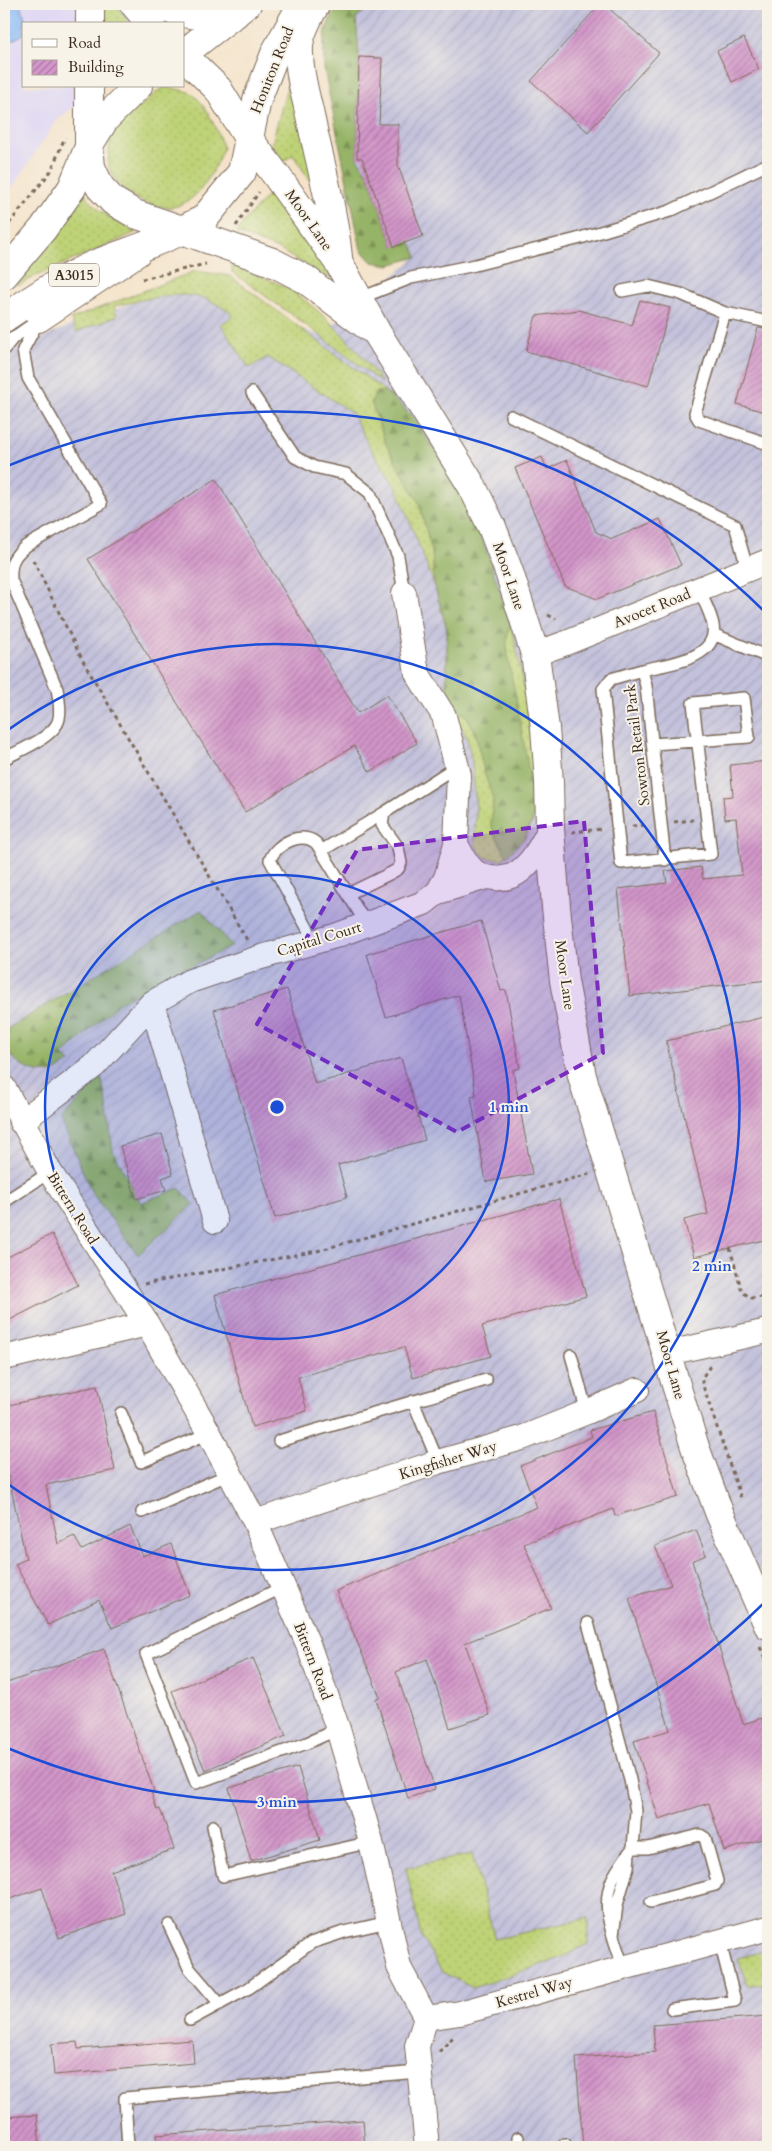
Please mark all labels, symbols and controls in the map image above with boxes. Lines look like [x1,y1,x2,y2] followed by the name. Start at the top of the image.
[22,22,185,88] legend
[246,24,298,116] street label: Honiton Road
[68,33,101,53] text: Road
[68,57,124,77] text: Building
[281,185,338,255] street label: Moor Lane
[49,264,99,286] road number: A3015
[488,539,530,613] street label: Moor Lane
[610,583,694,633] street label: Avocet Road
[620,683,654,807] street label: Sowton Retail Park
[274,917,364,961] street label: Capital Court
[550,939,580,1012] street label: Moor Lane
[489,1097,529,1117] text: 1 min
[268,1098,286,1116] centre of rings
[43,1168,103,1248] street label: Bittern Road
[692,1256,732,1276] text: 2 min
[652,1328,690,1402] street label: Moor Lane
[397,1436,499,1484] street label: Kingfisher Way
[289,1619,337,1703] street label: Bittern Road
[257,1792,297,1812] text: 3 min
[493,1972,575,2012] street label: Kestrel Way

